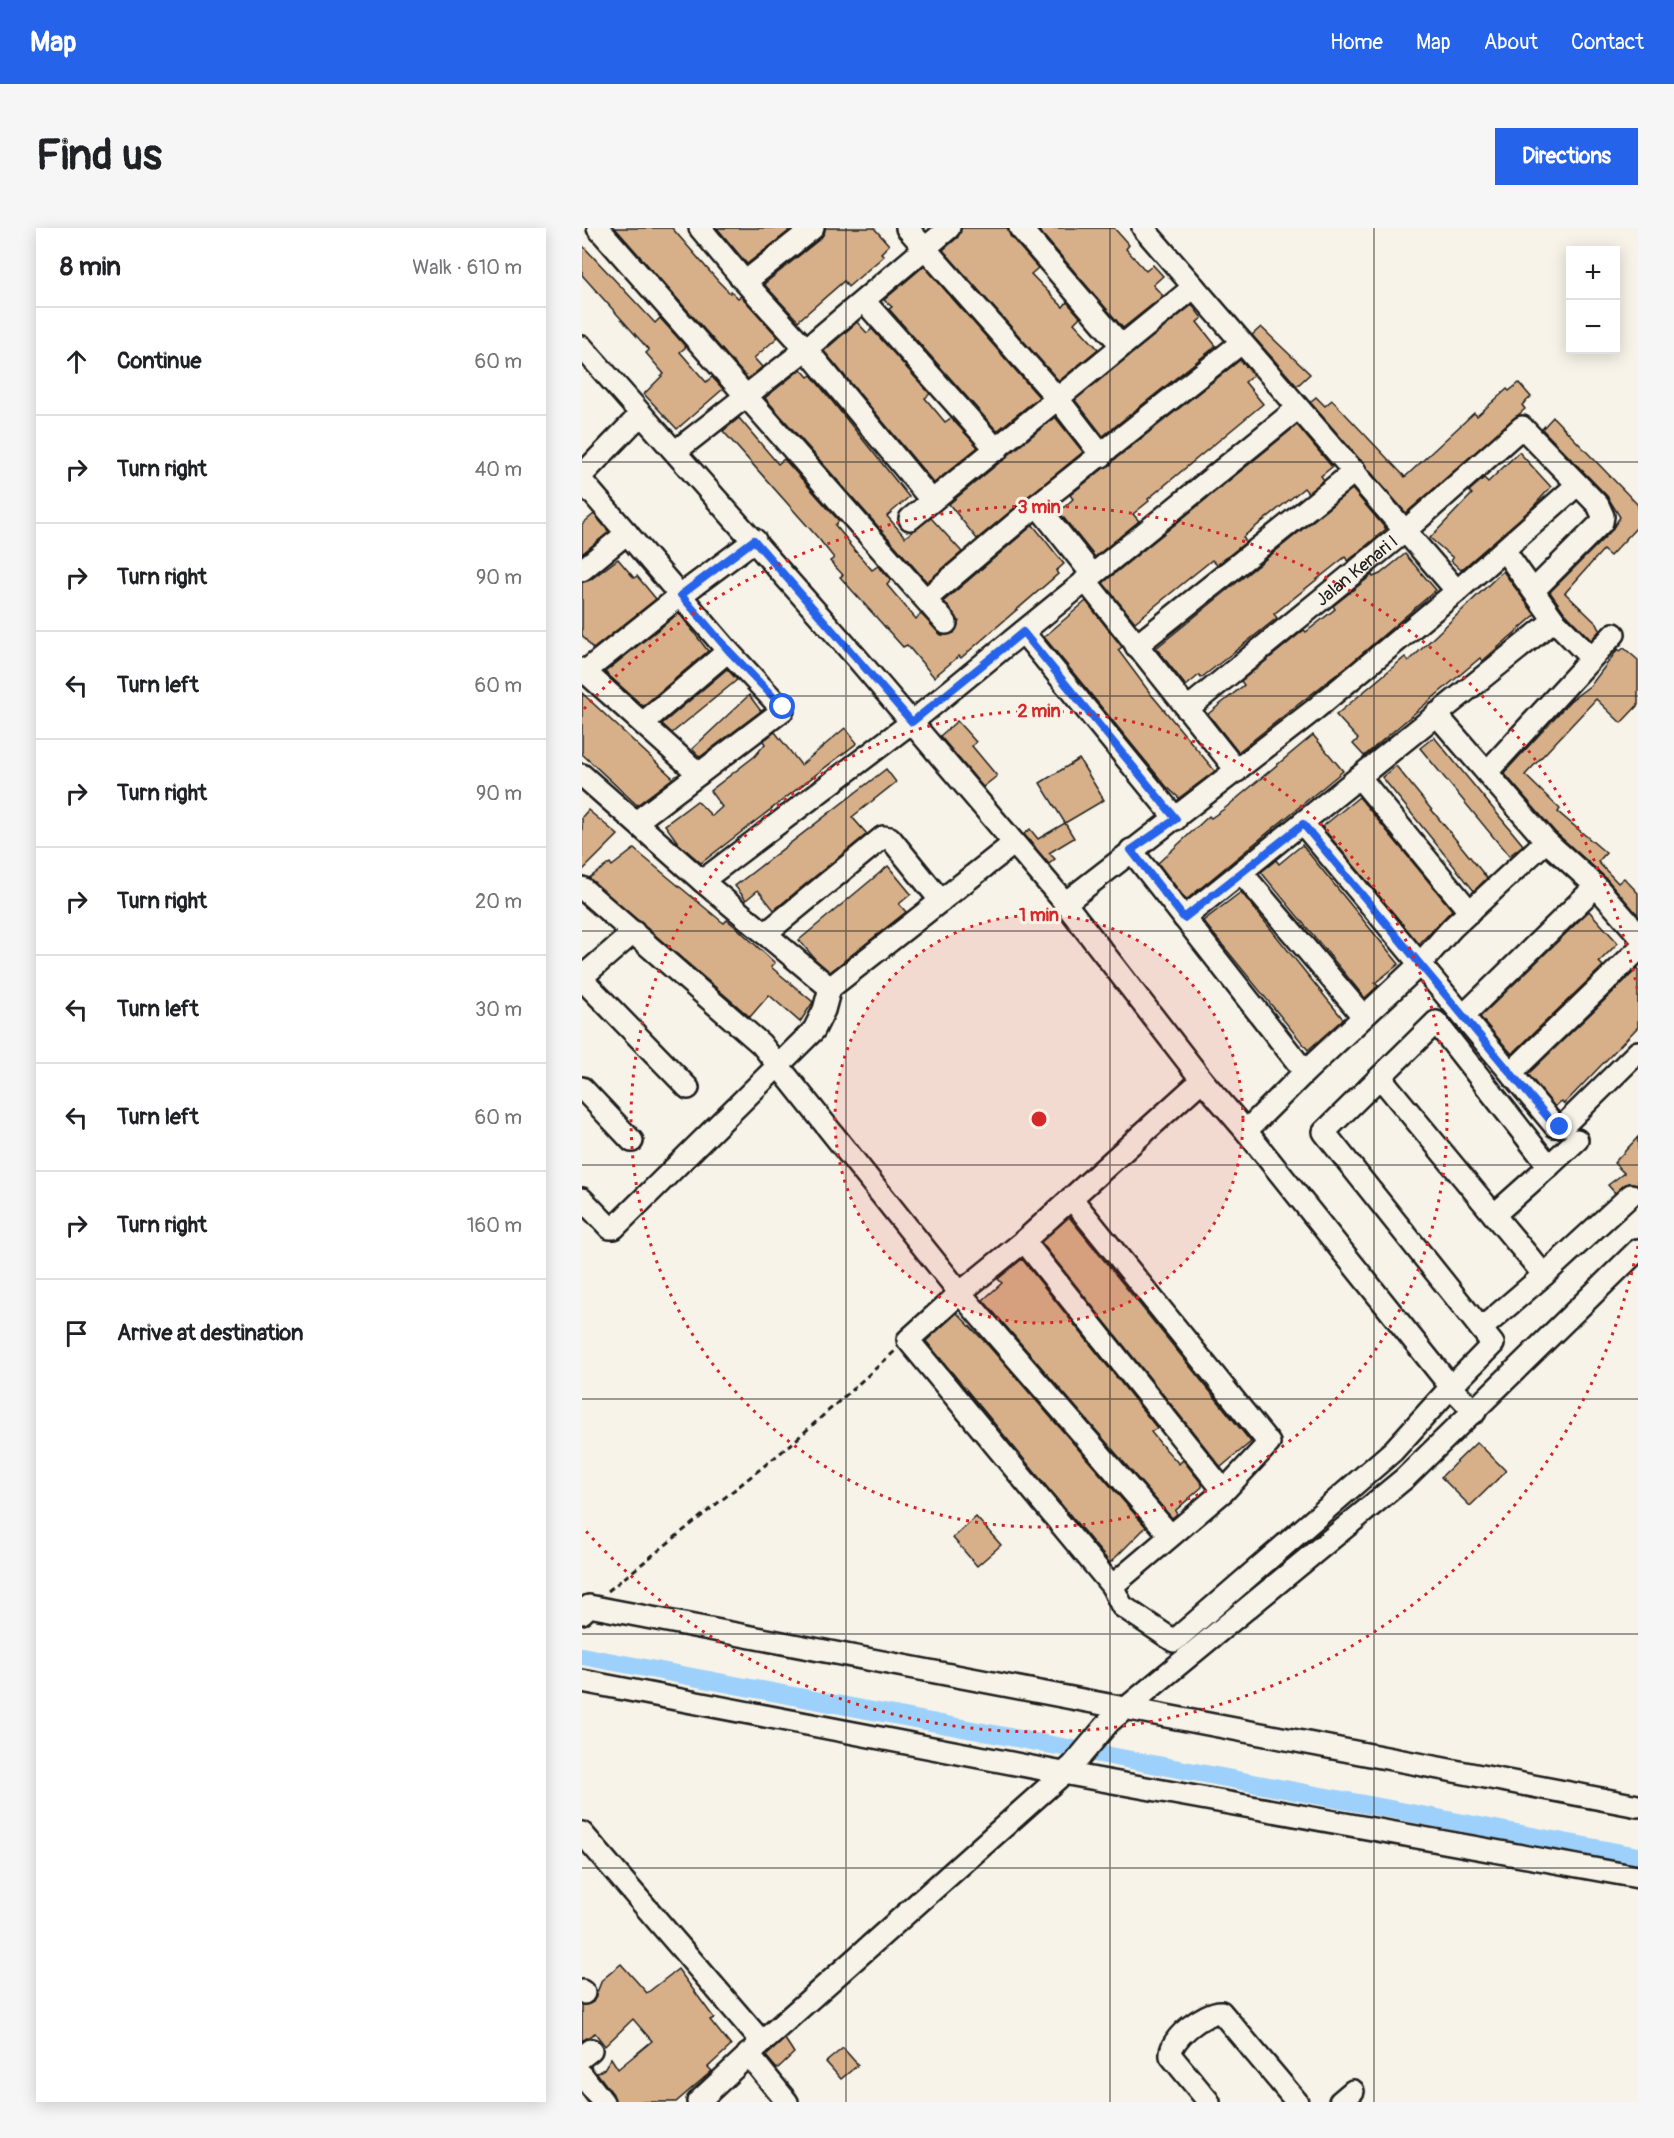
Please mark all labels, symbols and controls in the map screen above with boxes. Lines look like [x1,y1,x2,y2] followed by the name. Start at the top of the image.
[30,25,76,60] text: Map
[1330,29,1383,56] text: Home
[1416,29,1451,56] text: Map
[1484,29,1538,56] text: About
[1571,29,1644,56] text: Contact
[1495,128,1638,185] button: Directions
[36,130,162,182] text: Find us
[1566,246,1620,354] map controls
[1566,246,1620,300] button: +
[60,251,121,283] text: 8 min
[412,255,522,280] text: Walk · 610 m
[1566,300,1620,354] button: −
[60,345,93,378] icon: ahead
[117,347,201,375] text: Continue
[475,349,522,374] text: 60 m
[60,453,93,486] icon: right
[117,455,207,483] text: Turn right
[475,457,522,482] text: 40 m
[1017,496,1061,519] text: 3 min
[1311,530,1403,611] street label: Jalan Kenari I
[60,561,93,594] icon: right
[117,563,207,591] text: Turn right
[476,565,522,590] text: 90 m
[60,669,93,702] icon: left
[117,671,199,699] text: Turn left
[475,673,522,698] text: 60 m
[769,693,795,719] route start
[1017,700,1061,723] text: 2 min
[60,777,93,810] icon: right
[117,779,207,807] text: Turn right
[476,781,522,806] text: 90 m
[60,885,93,918] icon: right
[117,887,207,915] text: Turn right
[475,889,522,914] text: 20 m
[1019,904,1059,927] text: 1 min
[60,993,93,1026] icon: left
[117,995,199,1023] text: Turn left
[475,997,522,1022] text: 30 m
[60,1101,93,1134] icon: left
[117,1103,199,1131] text: Turn left
[475,1105,522,1130] text: 60 m
[1029,1109,1049,1129] centre of rings
[1546,1113,1572,1139] route end
[60,1209,93,1242] icon: right
[117,1211,207,1239] text: Turn right
[467,1213,522,1238] text: 160 m
[60,1317,93,1350] icon: arrive
[117,1319,303,1347] text: Arrive at destination

